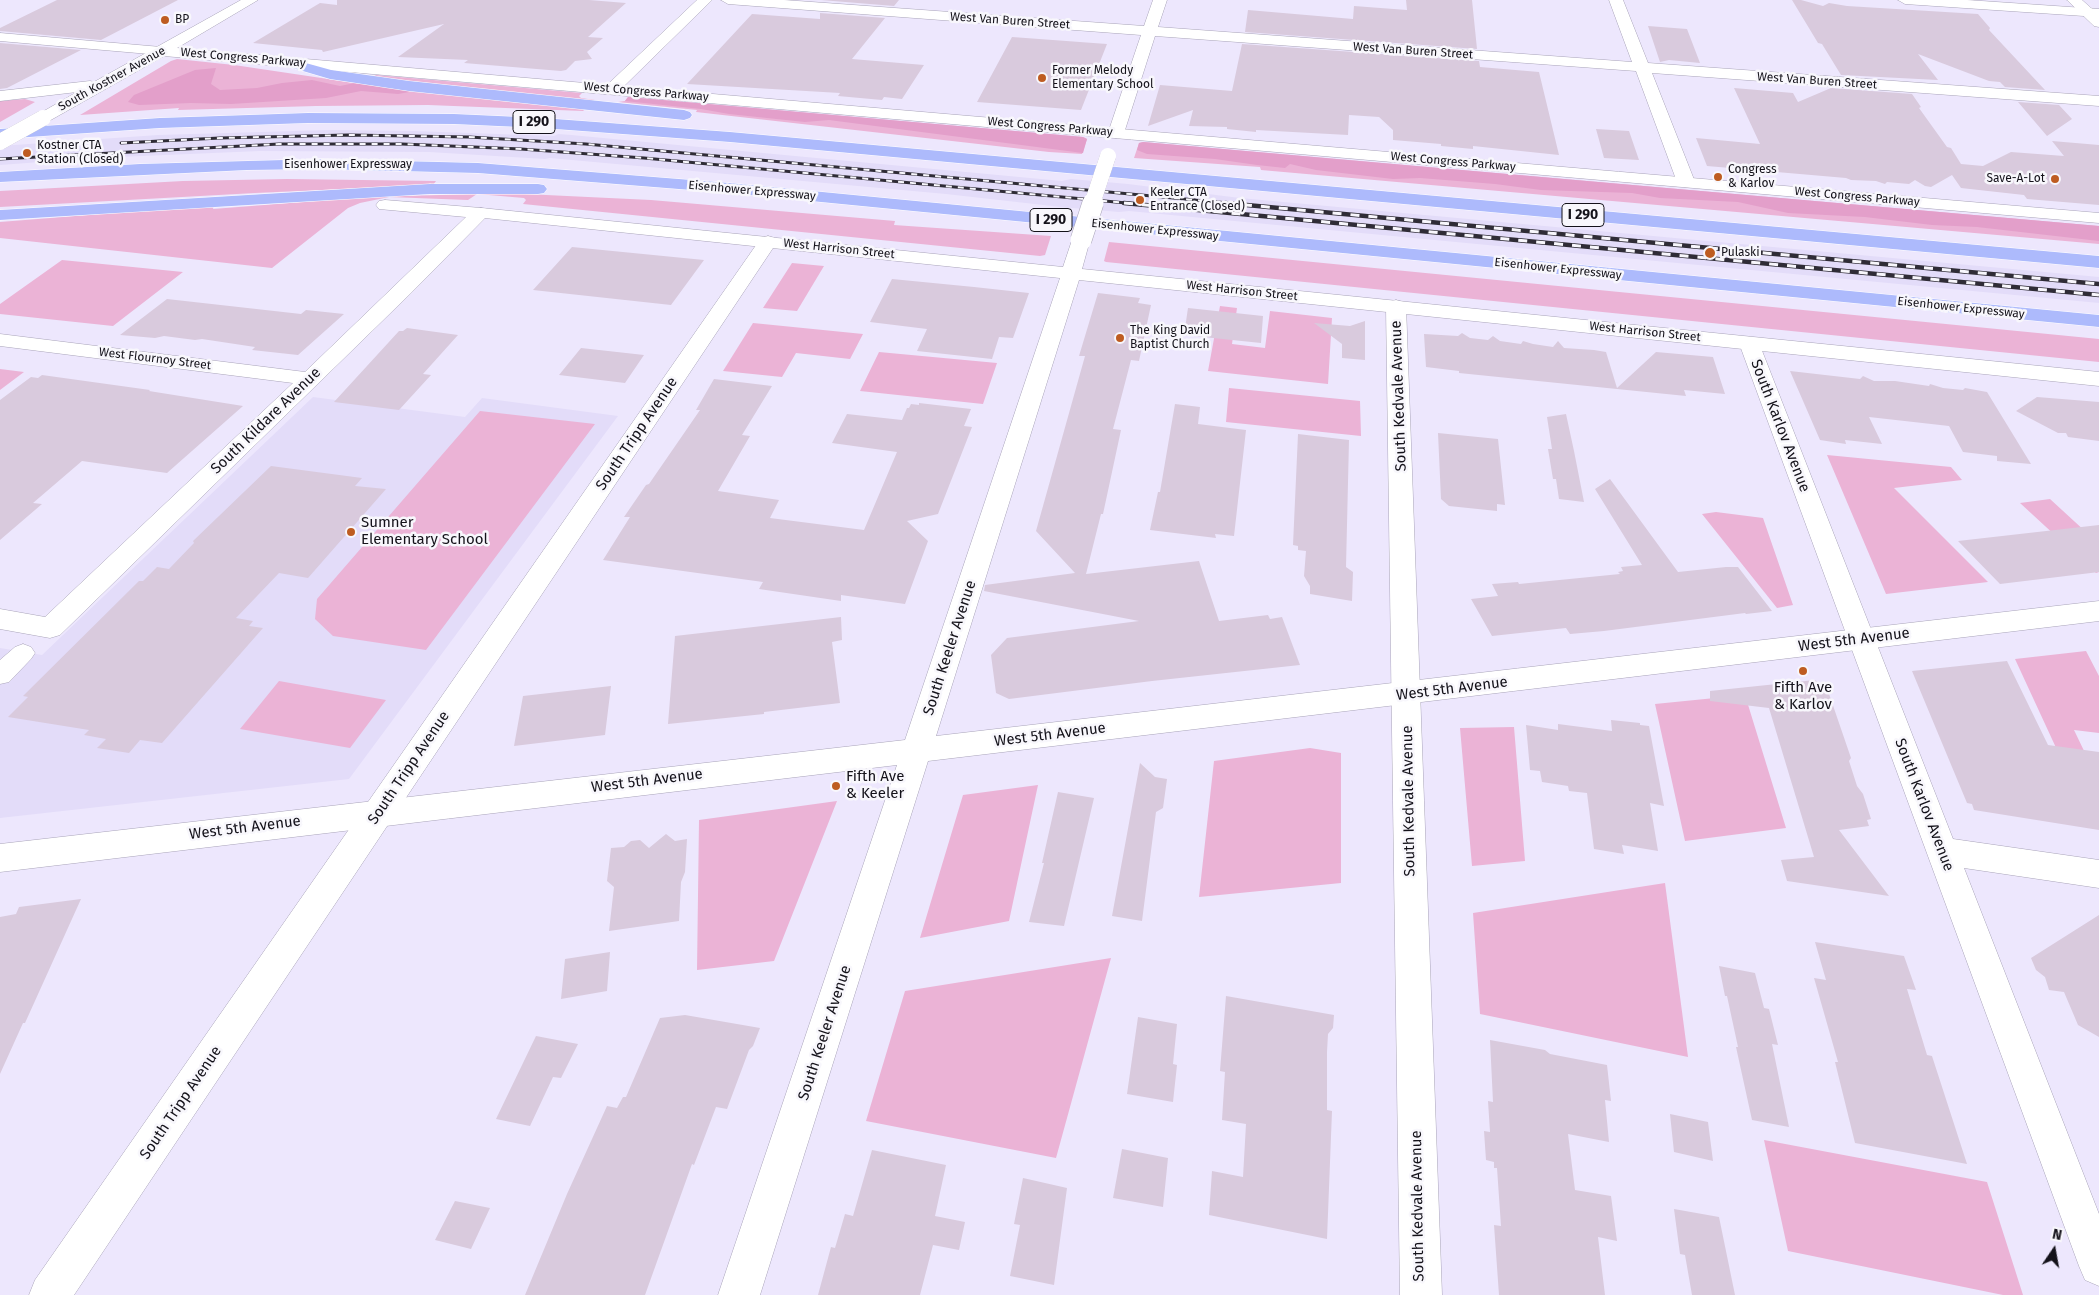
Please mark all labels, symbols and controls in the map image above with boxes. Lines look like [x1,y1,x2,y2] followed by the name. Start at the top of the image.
[950,10,1070,32] street label: West Van Buren Street
[175,13,189,27] place label: BP
[159,14,171,26] marker: BP
[1353,40,1473,62] street label: West Van Buren Street
[56,44,168,114] street label: South Kostner Avenue
[180,45,306,71] street label: West Congress Parkway
[1052,64,1154,92] place label: Former Melody Elementary School
[1757,70,1877,92] street label: West Van Buren Street
[1036,72,1048,84] marker: Former Melody Elementary School
[583,79,709,105] street label: West Congress Parkway
[513,110,555,134] road number: I 290
[987,114,1113,140] street label: West Congress Parkway
[37,139,123,167] place label: Kostner CTA Station (Closed)
[21,147,33,159] marker: Kostner CTA Station (Closed)
[1390,149,1516,175] street label: West Congress Parkway
[284,158,412,172] street label: Eisenhower Expressway
[1728,163,1777,191] place label: Congress & Karlov
[1712,171,1724,183] marker: Congress & Karlov
[1986,172,2045,186] place label: Save-A-Lot
[2049,173,2061,185] marker: Save-A-Lot
[688,178,816,204] street label: Eisenhower Expressway
[1794,184,1920,210] street label: West Congress Parkway
[1150,186,1245,214] place label: Keeler CTA Entrance (Closed)
[1134,194,1146,206] marker: Keeler CTA Entrance (Closed)
[1562,204,1604,226] road number: I 290
[1030,208,1072,232] road number: I 290
[1091,216,1219,244] street label: Eisenhower Expressway
[782,236,896,262] street label: West Harrison Street
[1703,246,1717,260] marker: Pulaski
[1721,246,1760,260] place label: Pulaski
[1494,255,1622,283] street label: Eisenhower Expressway
[1185,278,1299,304] street label: West Harrison Street
[1897,294,2025,322] street label: Eisenhower Expressway
[1588,319,1702,345] street label: West Harrison Street
[1387,320,1411,472] street label: South Kedvale Avenue
[1130,324,1210,352] place label: The King David Baptist Church
[1114,332,1126,344] marker: The King David Baptist Church
[98,345,212,373] street label: West Flournoy Street
[1746,357,1814,495] street label: South Karlov Avenue
[207,364,325,478] street label: South Kildare Avenue
[592,374,682,494] street label: South Tripp Avenue
[361,514,488,549] place label: Sumner Elementary School
[345,526,357,538] marker: Sumner Elementary School
[920,578,980,718] street label: South Keeler Avenue
[1797,624,1911,656] street label: West 5th Avenue
[1797,665,1809,677] marker: Fifth Ave & Karlov
[1395,673,1509,705] street label: West 5th Avenue
[1774,679,1832,714] place label: Fifth Ave & Karlov
[364,708,454,828] street label: South Tripp Avenue
[993,719,1107,751] street label: West 5th Avenue
[1399,725,1419,877] street label: South Kedvale Avenue
[1890,736,1958,874] street label: South Karlov Avenue
[590,765,704,797] street label: West 5th Avenue
[846,768,904,803] place label: Fifth Ave & Keeler
[830,780,842,792] marker: Fifth Ave & Keeler
[188,812,302,844] street label: West 5th Avenue
[795,963,855,1103] street label: South Keeler Avenue
[136,1043,226,1163] street label: South Tripp Avenue
[1408,1130,1428,1282] street label: South Kedvale Avenue
[2029,1225,2079,1275] north arrow
[2051,1226,2064,1244] text: N

